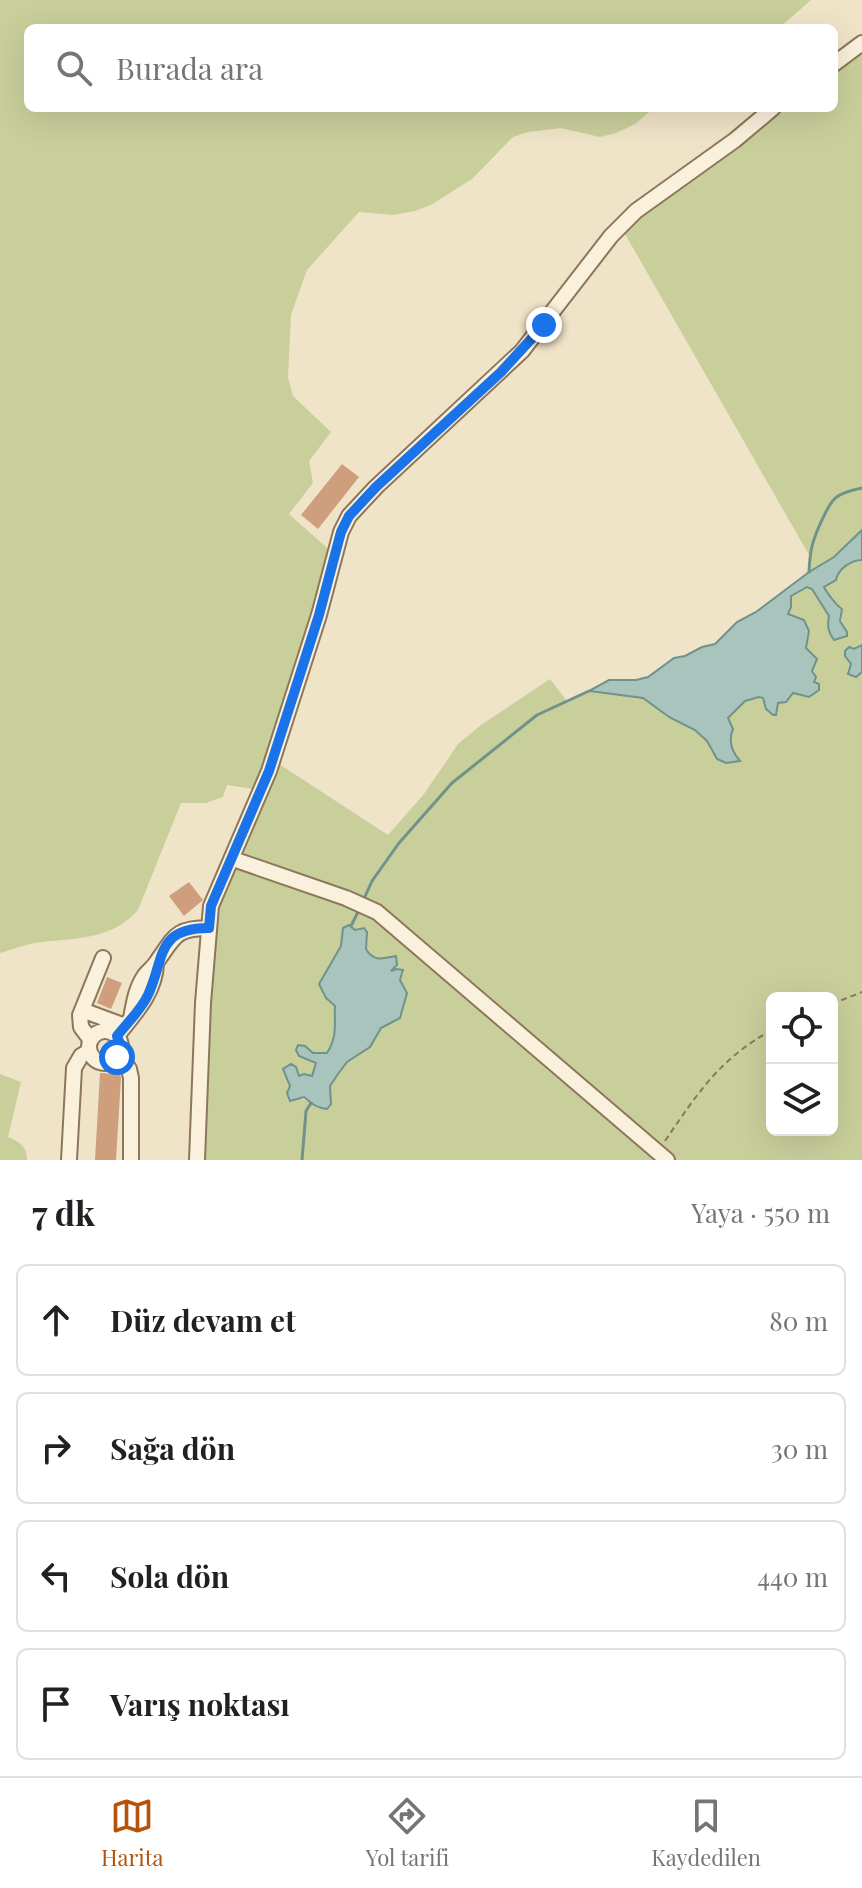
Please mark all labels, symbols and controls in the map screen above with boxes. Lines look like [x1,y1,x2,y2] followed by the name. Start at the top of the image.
[24,24,838,112] search box
[52,46,96,90] icon: search
[116,48,263,88] text: Burada ara
[526,307,562,343] route end
[766,992,838,1136] map controls
[766,992,838,1064] button: locate
[99,1039,135,1075] route start
[766,1064,838,1136] button: layers
[32,1189,95,1235] text: 7 dk
[691,1195,830,1230] text: Yaya · 550 m
[34,1298,78,1342] icon: ahead
[110,1300,296,1340] text: Düz devam et
[769,1303,828,1338] text: 80 m
[34,1426,78,1470] icon: right
[110,1428,235,1468] text: Sağa dön
[771,1431,828,1466] text: 30 m
[34,1554,78,1598] icon: left
[110,1556,229,1596] text: Sola dön
[757,1559,828,1594] text: 440 m
[34,1682,78,1726] icon: arrive
[110,1684,290,1724] text: Varış noktası
[101,1794,164,1872] tab: Harita
[366,1794,449,1872] tab: Yol tarifi
[651,1794,761,1872] tab: Kaydedilen

